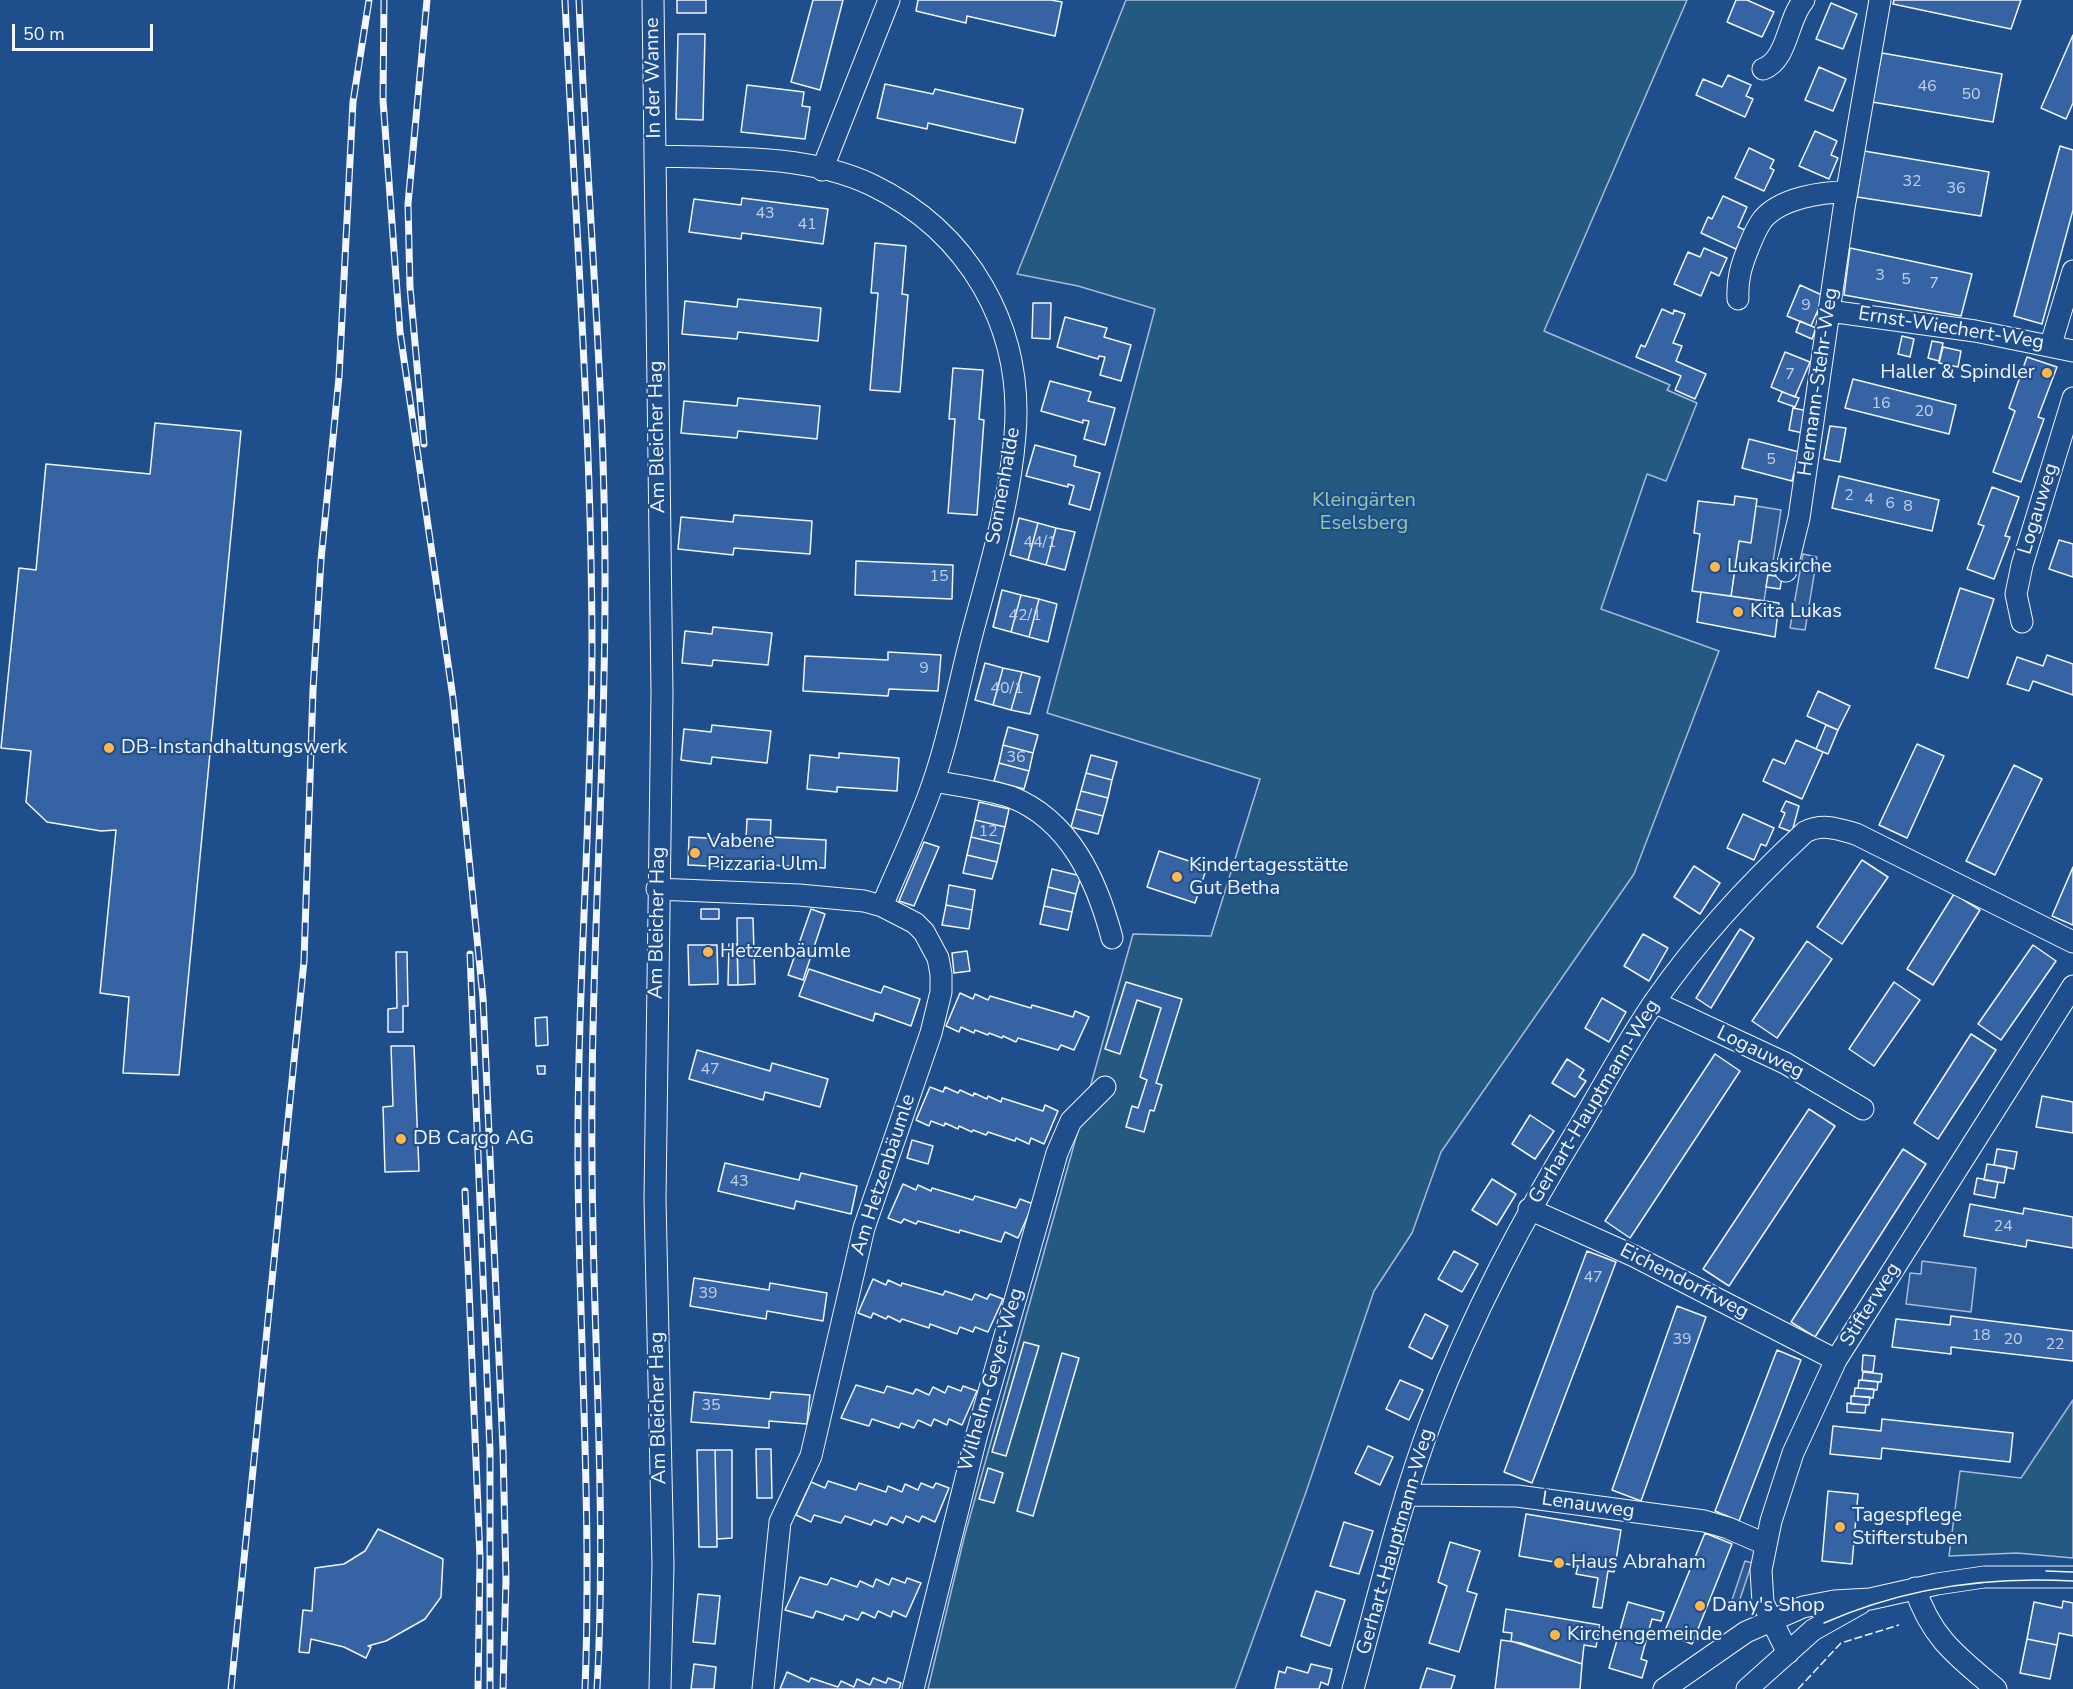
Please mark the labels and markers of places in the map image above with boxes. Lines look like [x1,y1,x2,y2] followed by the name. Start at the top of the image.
[1880,361,2035,385] place label: Haller & Spindler
[2040,366,2054,380] marker: Haller & Spindler
[1727,555,1832,579] place label: Lukaskirche
[1708,560,1722,574] marker: Lukaskirche
[1750,600,1842,624] place label: Kita Lukas
[1731,605,1745,619] marker: Kita Lukas
[121,736,347,760] place label: DB-Instandhaltungswerk
[102,741,116,755] marker: DB-Instandhaltungswerk
[707,830,818,877] place label: Vabene Pizzaria Ulm
[688,846,702,860] marker: Vabene Pizzaria Ulm
[1189,854,1348,901] place label: Kindertagesstätte Gut Betha
[1170,870,1184,884] marker: Kindertagesstätte Gut Betha
[720,940,851,964] place label: Hetzenbäumle
[701,945,715,959] marker: Hetzenbäumle
[413,1127,534,1151] place label: DB Cargo AG
[394,1132,408,1146] marker: DB Cargo AG
[1852,1504,1968,1551] place label: Tagespflege Stifterstuben
[1833,1520,1847,1534] marker: Tagespflege Stifterstuben
[1571,1551,1706,1575] place label: Haus Abraham
[1552,1556,1566,1570] marker: Haus Abraham
[1712,1594,1825,1618] place label: Dany's Shop
[1693,1599,1707,1613] marker: Dany's Shop
[1567,1623,1722,1647] place label: Kirchengemeinde
[1548,1628,1562,1642] marker: Kirchengemeinde

